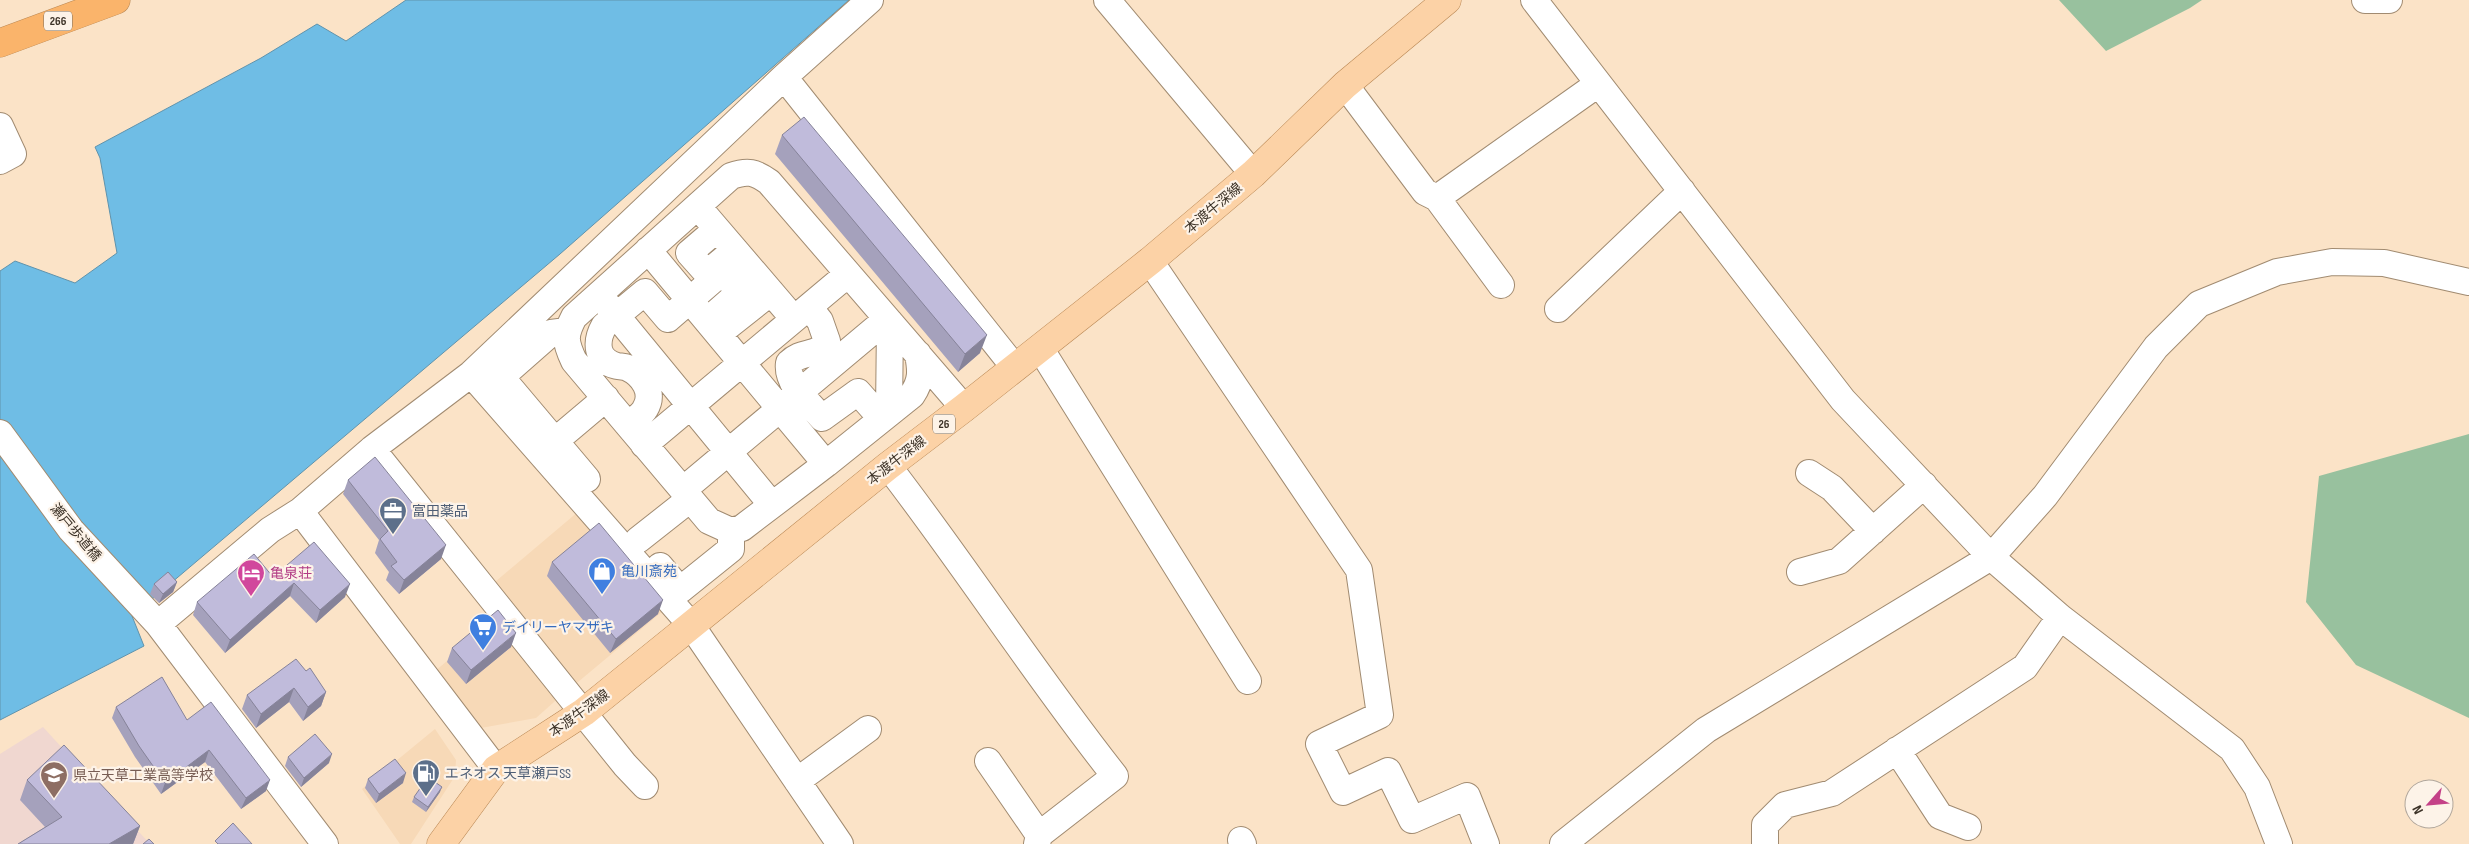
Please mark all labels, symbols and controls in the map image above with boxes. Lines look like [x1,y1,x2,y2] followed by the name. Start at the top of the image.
[44,12,72,30] road number: 266
[1181,179,1246,237] street label: 本渡牛深線
[933,414,955,434] road number: 26
[863,432,929,489] street label: 本渡牛深線
[378,496,408,535] office icon: 富田薬品
[47,500,105,565] street label: 瀬戸歩道橋
[412,503,468,520] place label: 富田薬品
[587,556,617,595] shop icon: 亀川斎苑
[236,558,266,597] hotel icon: 亀泉荘
[621,563,677,580] place label: 亀川斎苑
[270,565,312,582] place label: 亀泉荘
[468,612,498,651] supermarket icon: デイリーヤマザキ
[502,619,614,636] place label: デイリーヤマザキ
[546,686,613,741] street label: 本渡牛深線
[411,758,441,797] fuel station icon: エネオス 天草瀬戸SS
[39,760,69,799] school or university icon: 県立天草工業高等学校
[445,765,571,782] place label: エネオス 天草瀬戸SS
[73,767,213,784] place label: 県立天草工業高等学校
[2404,779,2454,829] north arrow
[2409,802,2427,817] text: N

